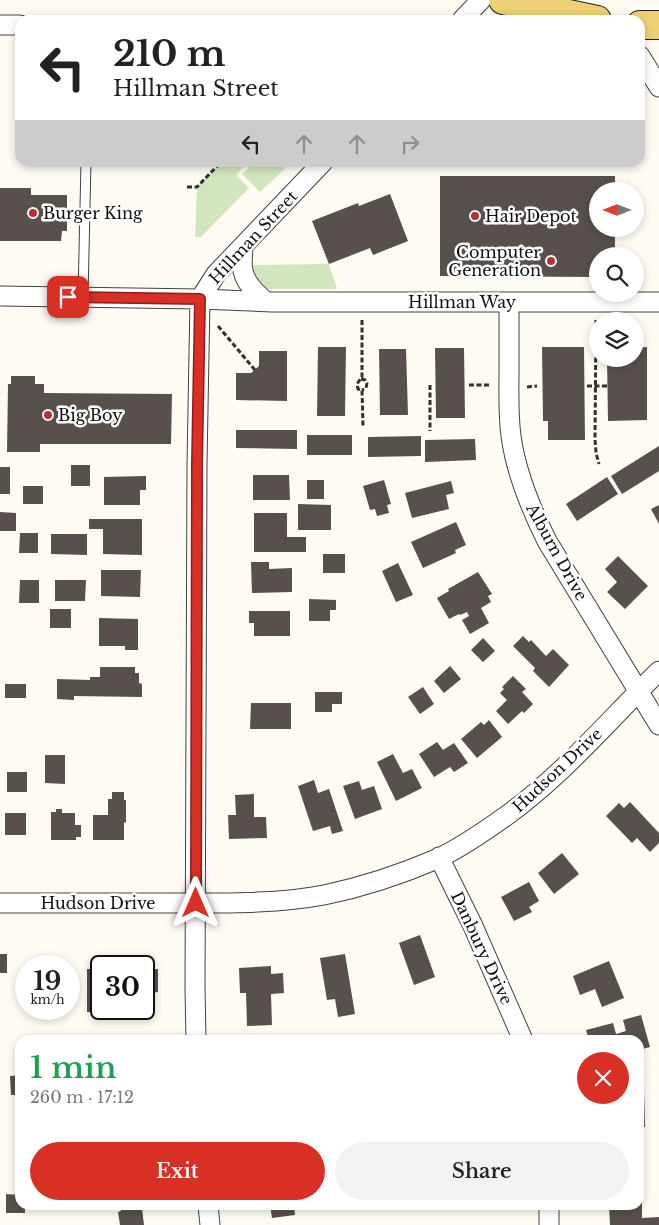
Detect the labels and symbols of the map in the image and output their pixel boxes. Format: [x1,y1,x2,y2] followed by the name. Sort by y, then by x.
[589,182,644,238] north arrow
[205,186,301,288] street label: Hillman Street
[43,203,143,223] place label: Burger King
[485,206,577,226] place label: Hair Depot
[27,207,39,219] marker: Burger King
[469,210,481,222] marker: Hair Depot
[448,242,541,280] place label: Computer Generation
[545,255,557,267] marker: Computer Generation
[47,276,89,318] pin
[408,292,517,312] street label: Hillman Way
[58,405,123,425] place label: Big Boy
[42,409,54,421] marker: Big Boy
[522,499,592,604] street label: Alburn Drive
[508,723,606,817] street label: Hudson Drive
[169,876,221,928] position arrow
[447,888,517,1008] street label: Danbury Drive
[40,893,156,913] street label: Hudson Drive
[90,955,155,1020] speed limit sign: 30

